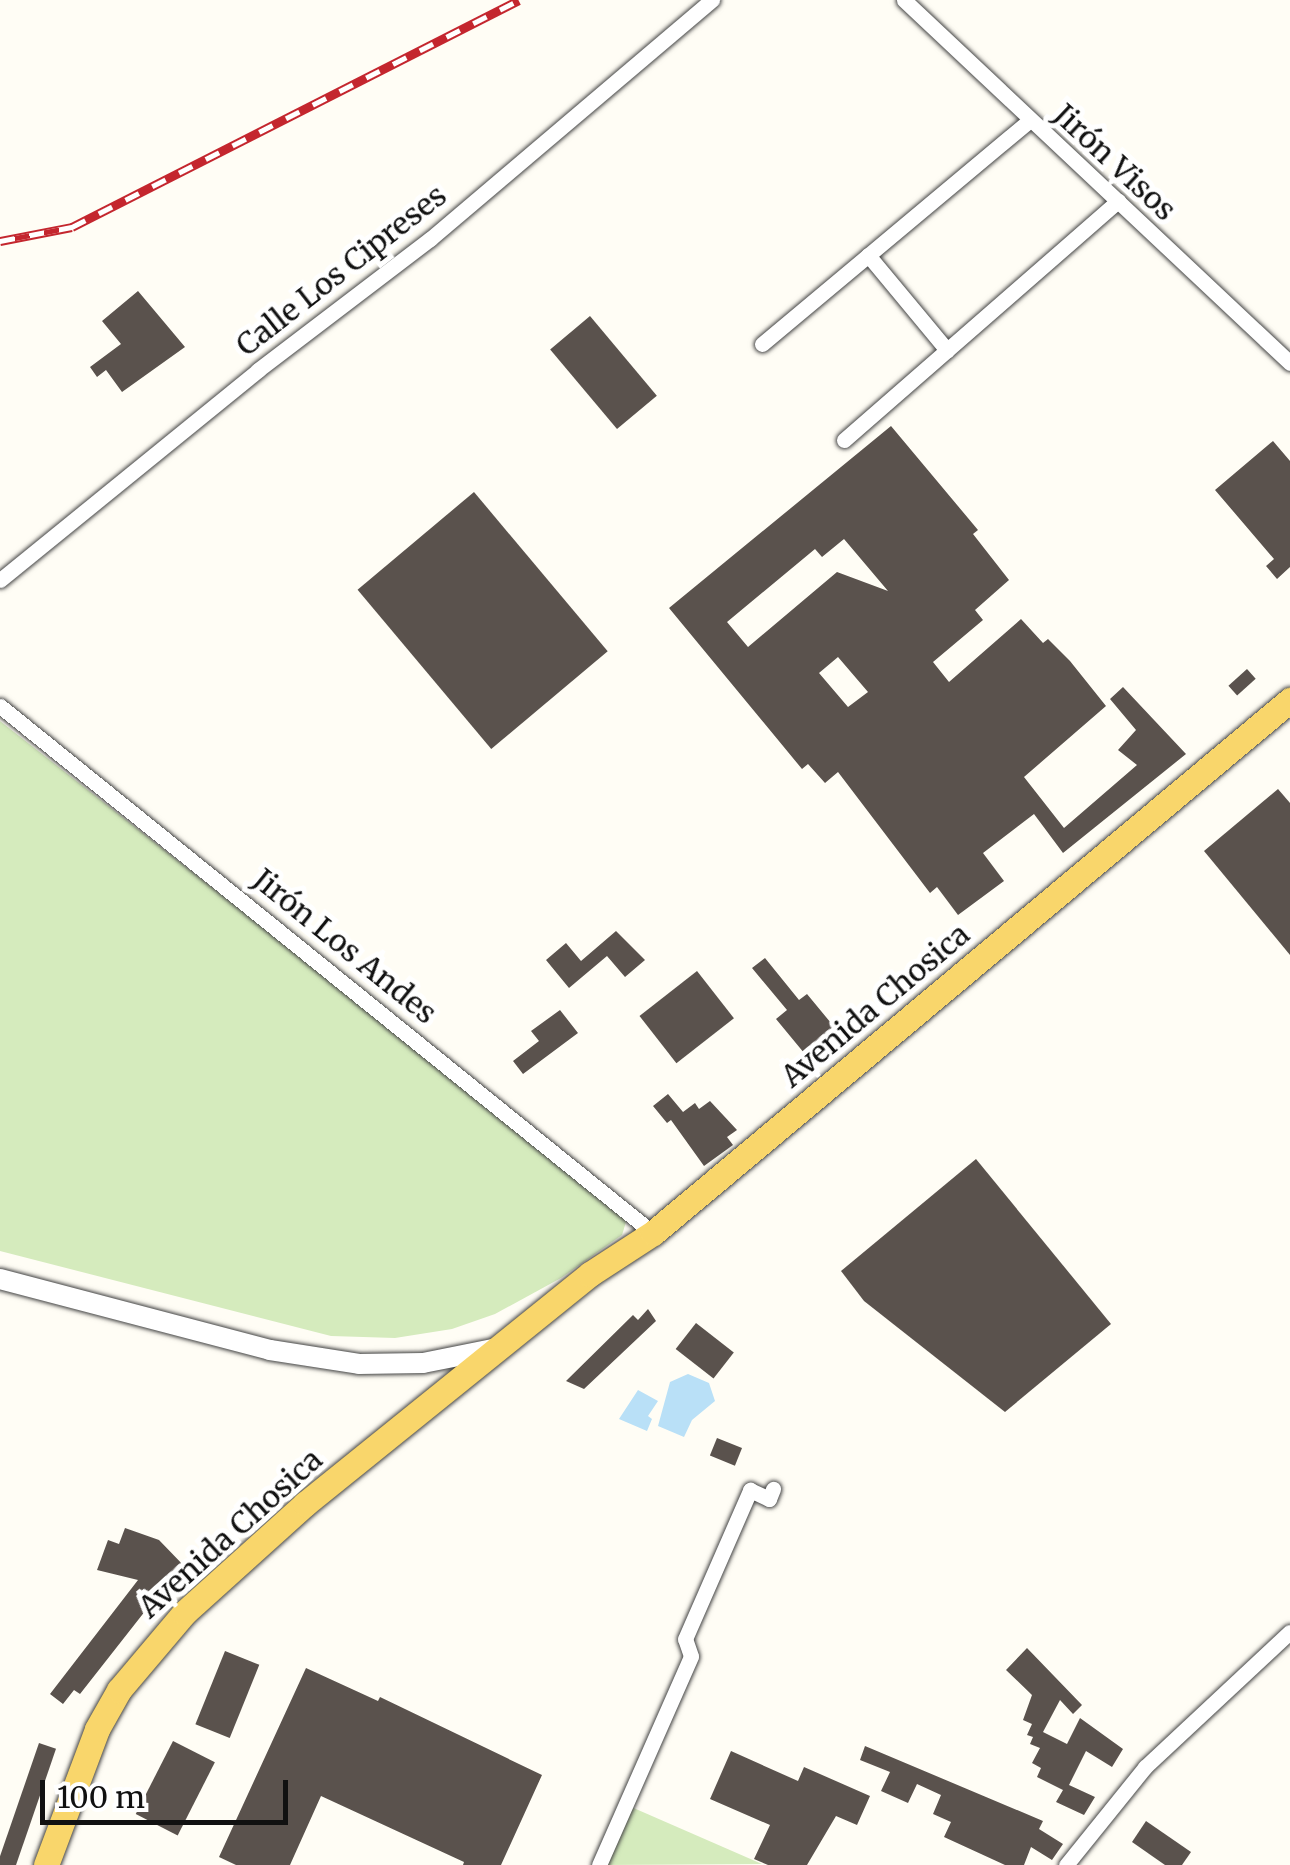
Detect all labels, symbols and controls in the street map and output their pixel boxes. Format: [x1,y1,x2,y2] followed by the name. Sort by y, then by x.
[1047,96,1183,228] street label: Jirón Visos
[229,177,453,363] street label: Calle Los Cipreses
[246,861,444,1031] street label: Jirón Los Andes
[774,916,976,1094] street label: Avenida Chosica
[131,1441,329,1625] street label: Avenida Chosica
[45,1760,292,1822] scale bar
[57,1778,145,1816] text: 100 m

